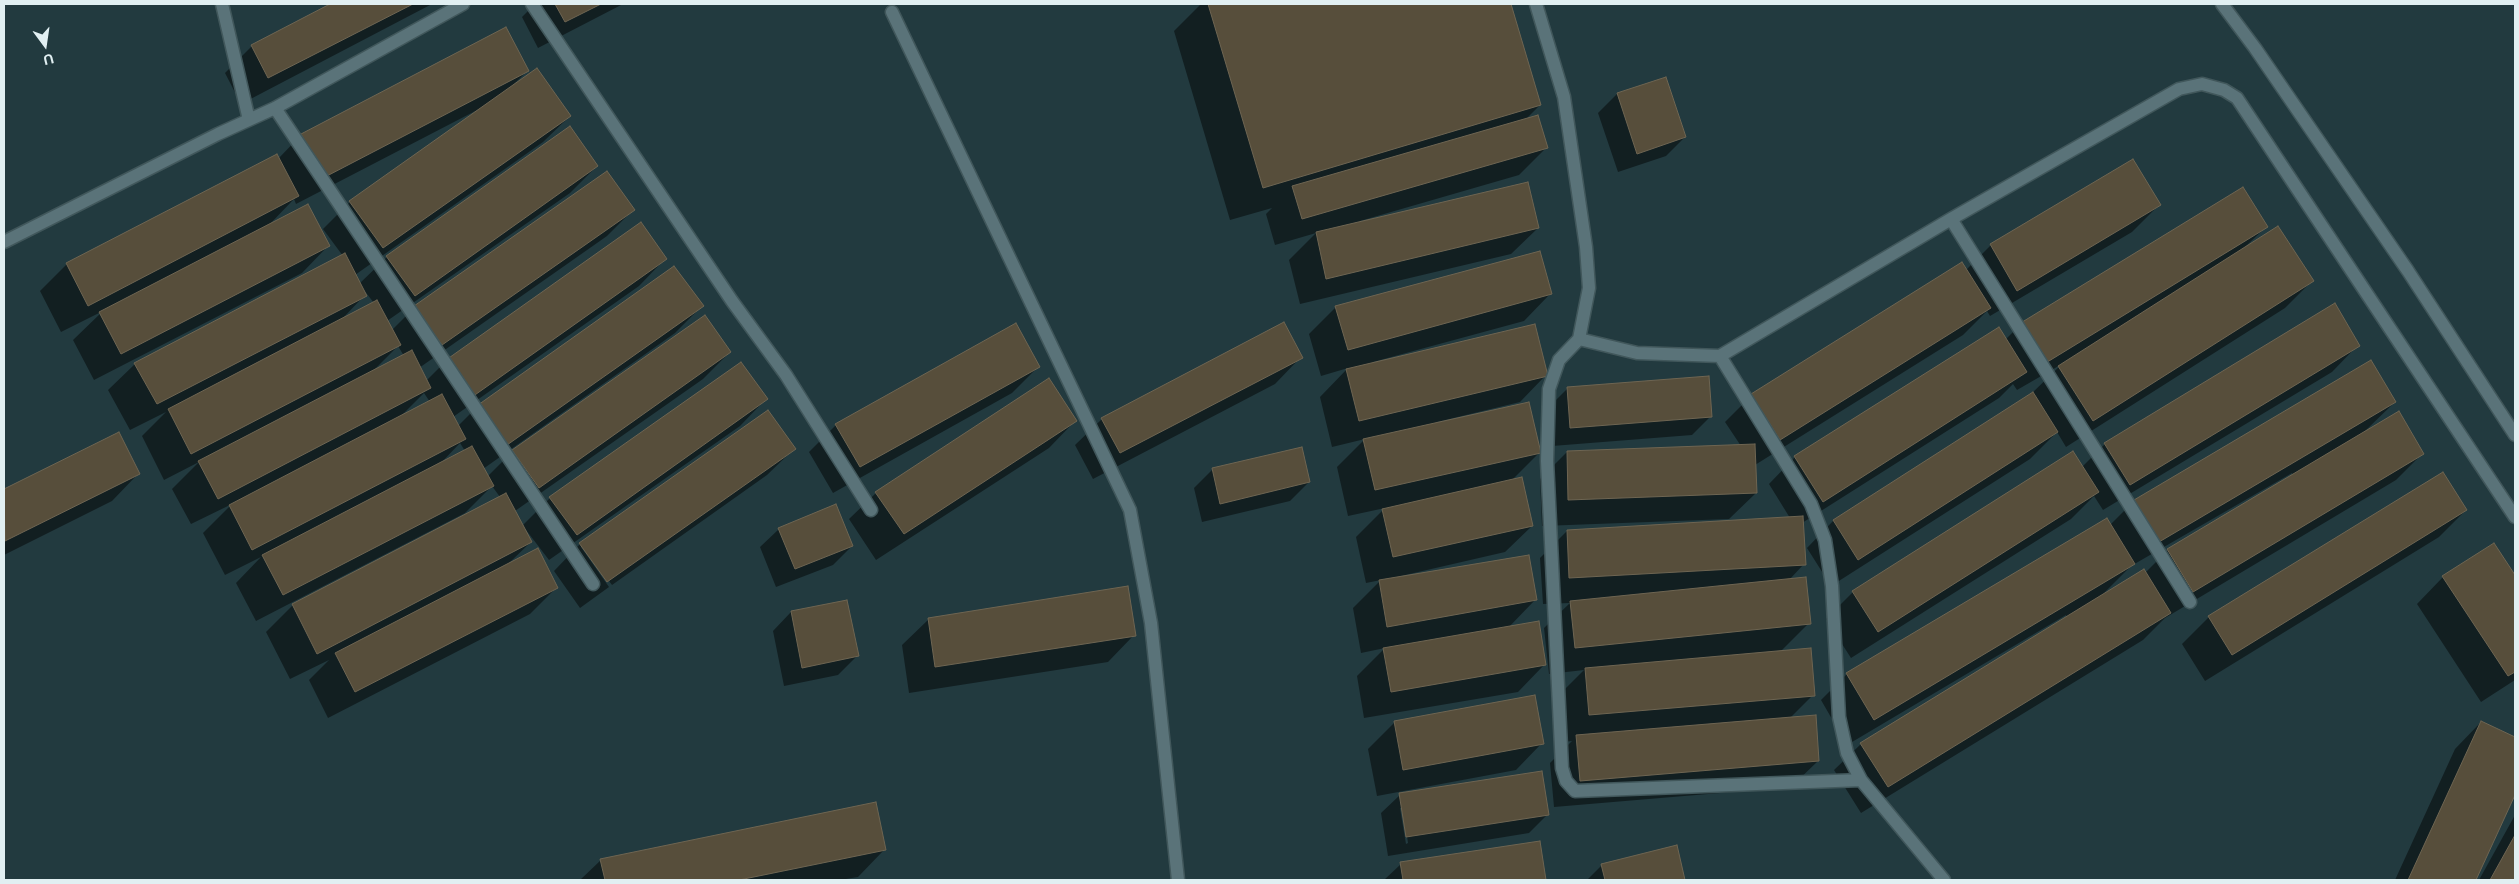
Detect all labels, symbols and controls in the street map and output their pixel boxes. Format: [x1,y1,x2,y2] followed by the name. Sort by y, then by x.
[20,20,70,70] north arrow
[42,51,55,69] text: U

